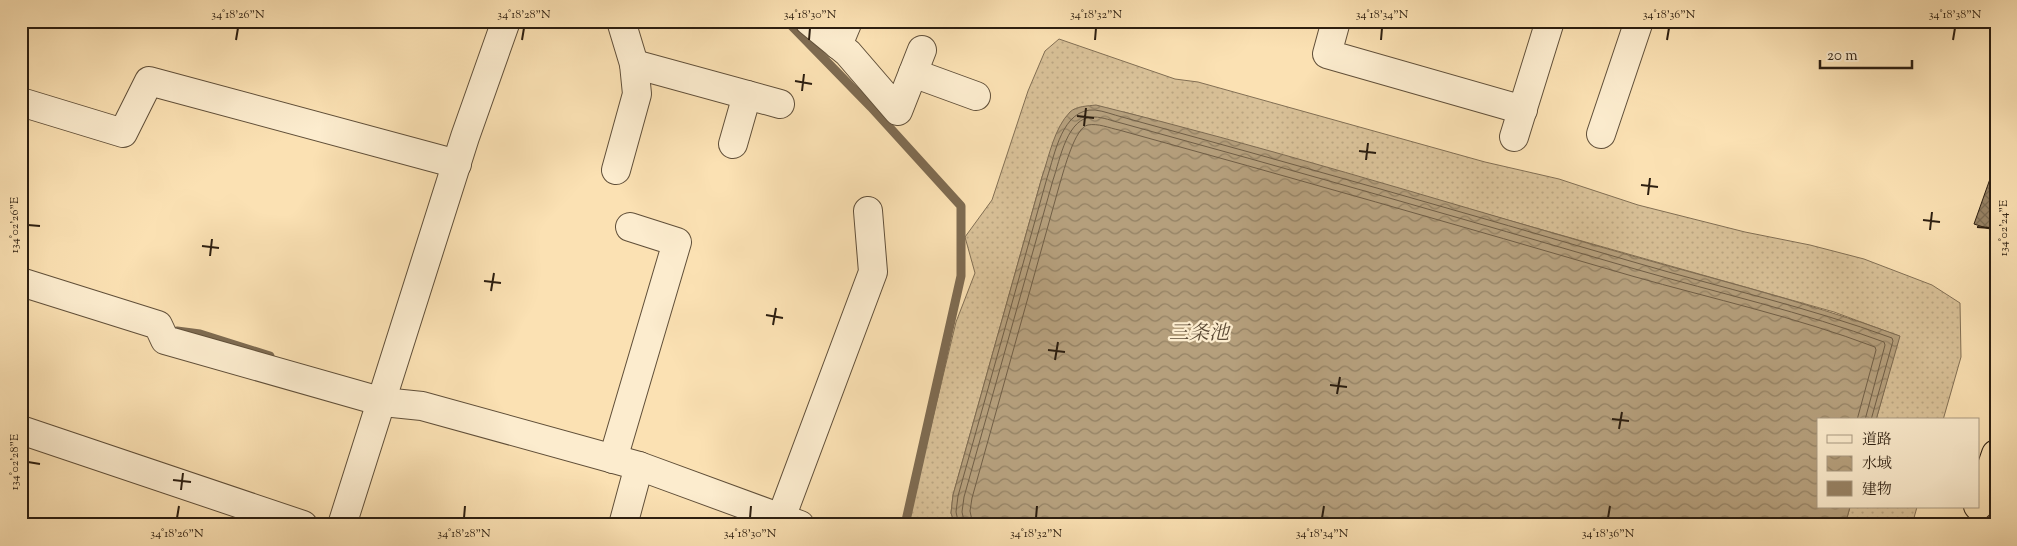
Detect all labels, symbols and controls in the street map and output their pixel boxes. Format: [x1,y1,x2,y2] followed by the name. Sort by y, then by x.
[211,6,265,24] text: 34°18'26"N
[497,6,551,24] text: 34°18'28"N
[784,6,837,24] text: 34°18'30"N
[1070,6,1122,24] text: 34°18'32"N
[1356,6,1409,24] text: 34°18'34"N
[1643,6,1696,24] text: 34°18'36"N
[1929,6,1982,24] text: 34°18'38"N
[1820,38,1912,70] scale bar
[1827,46,1858,67] text: 20 m
[6,196,24,253] text: 134°02'26"E
[1995,199,2013,256] text: 134°02'24"E
[1169,320,1231,349] water label: 三条池
[1817,418,1980,508] legend
[1862,430,1892,451] text: 道路
[6,433,24,490] text: 134°02'28"E
[1862,454,1892,475] text: 水域
[1862,480,1892,501] text: 建物
[150,525,204,543] text: 34°18'26"N
[437,525,491,543] text: 34°18'28"N
[724,525,777,543] text: 34°18'30"N
[1010,525,1062,543] text: 34°18'32"N
[1296,525,1349,543] text: 34°18'34"N
[1582,525,1635,543] text: 34°18'36"N

